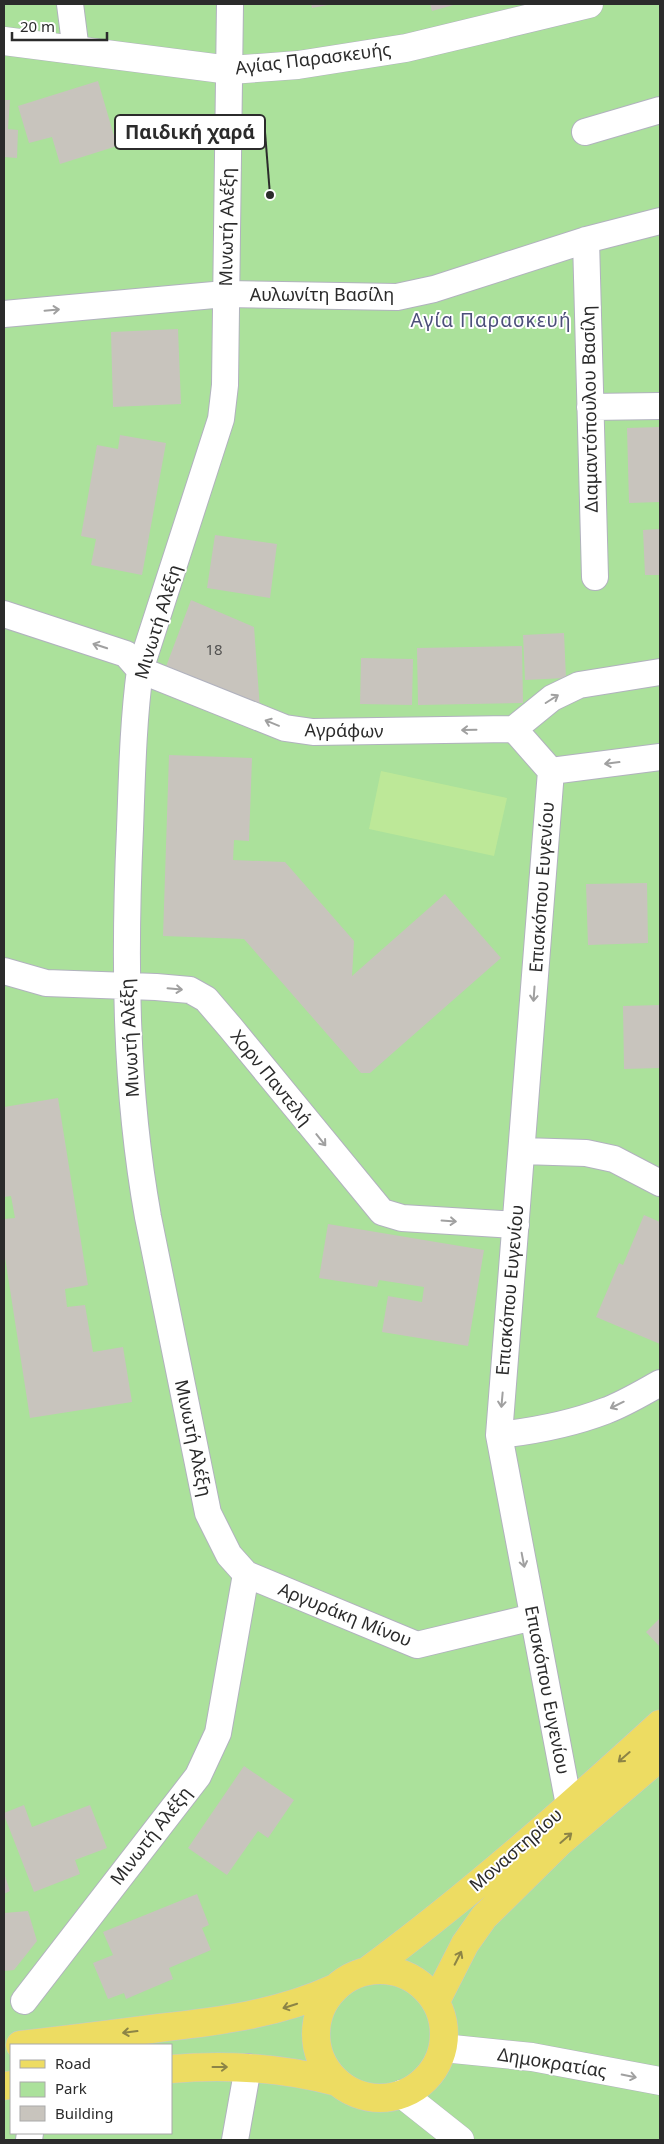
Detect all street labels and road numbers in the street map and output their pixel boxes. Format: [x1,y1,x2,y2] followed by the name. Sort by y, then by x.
[234,37,392,79] street label: Αγίας Παρασκευής
[213,167,239,287] street label: Μινωτή Αλέξη
[250,282,394,306] street label: Αυλωνίτη Βασίλη
[575,305,603,513] street label: Διαμαντόπουλου Βασίλη
[128,561,186,682] street label: Μινωτή Αλέξη
[304,717,384,743] street label: Αγράφων
[523,801,559,973] street label: Επισκόπου Ευγενίου
[114,978,144,1098] street label: Μινωτή Αλέξη
[226,1025,318,1130] street label: Χορν Παντελή
[490,1203,528,1376] street label: Επισκόπου Ευγενίου
[170,1377,218,1498] street label: Μινωτή Αλέξη
[275,1576,416,1652] street label: Αργυράκη Μίνου
[520,1603,576,1776] street label: Επισκόπου Ευγενίου
[104,1781,196,1890] street label: Μινωτή Αλέξη
[464,1802,567,1896] street label: Μοναστηρίου
[496,2042,609,2083] street label: Δημοκρατίας

